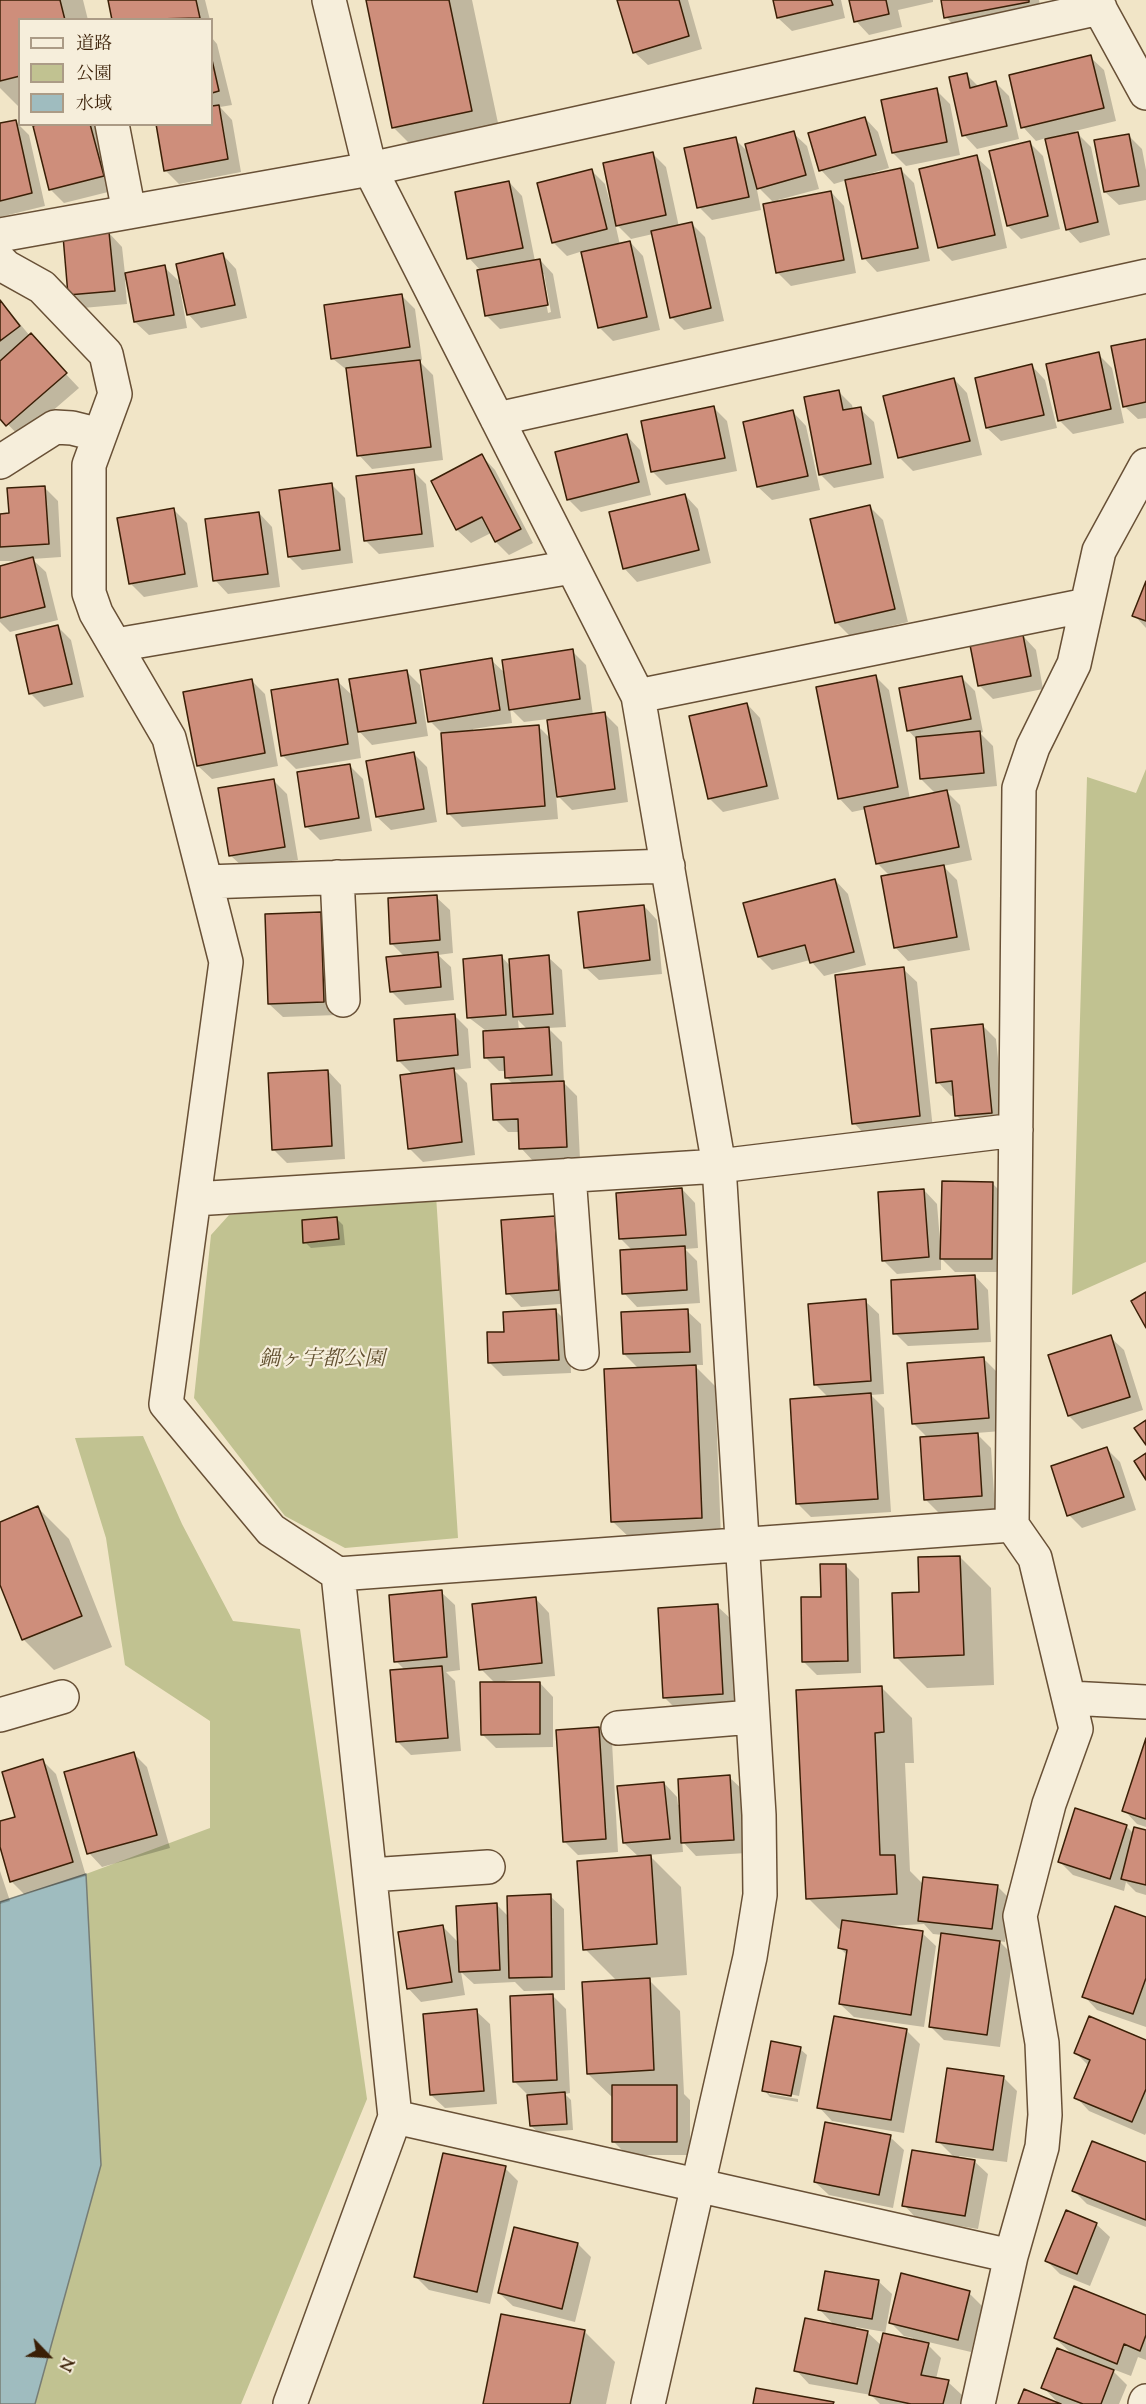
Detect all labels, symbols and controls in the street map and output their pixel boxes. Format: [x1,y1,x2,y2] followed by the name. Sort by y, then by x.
[18,18,213,126] legend
[76,32,112,58] text: 道路
[76,62,112,88] text: 公園
[76,92,112,118] text: 水域
[259,1348,385,1374] park label: 鍋ヶ宇都公園
[18,2326,78,2386] north arrow
[52,2353,78,2374] text: N

